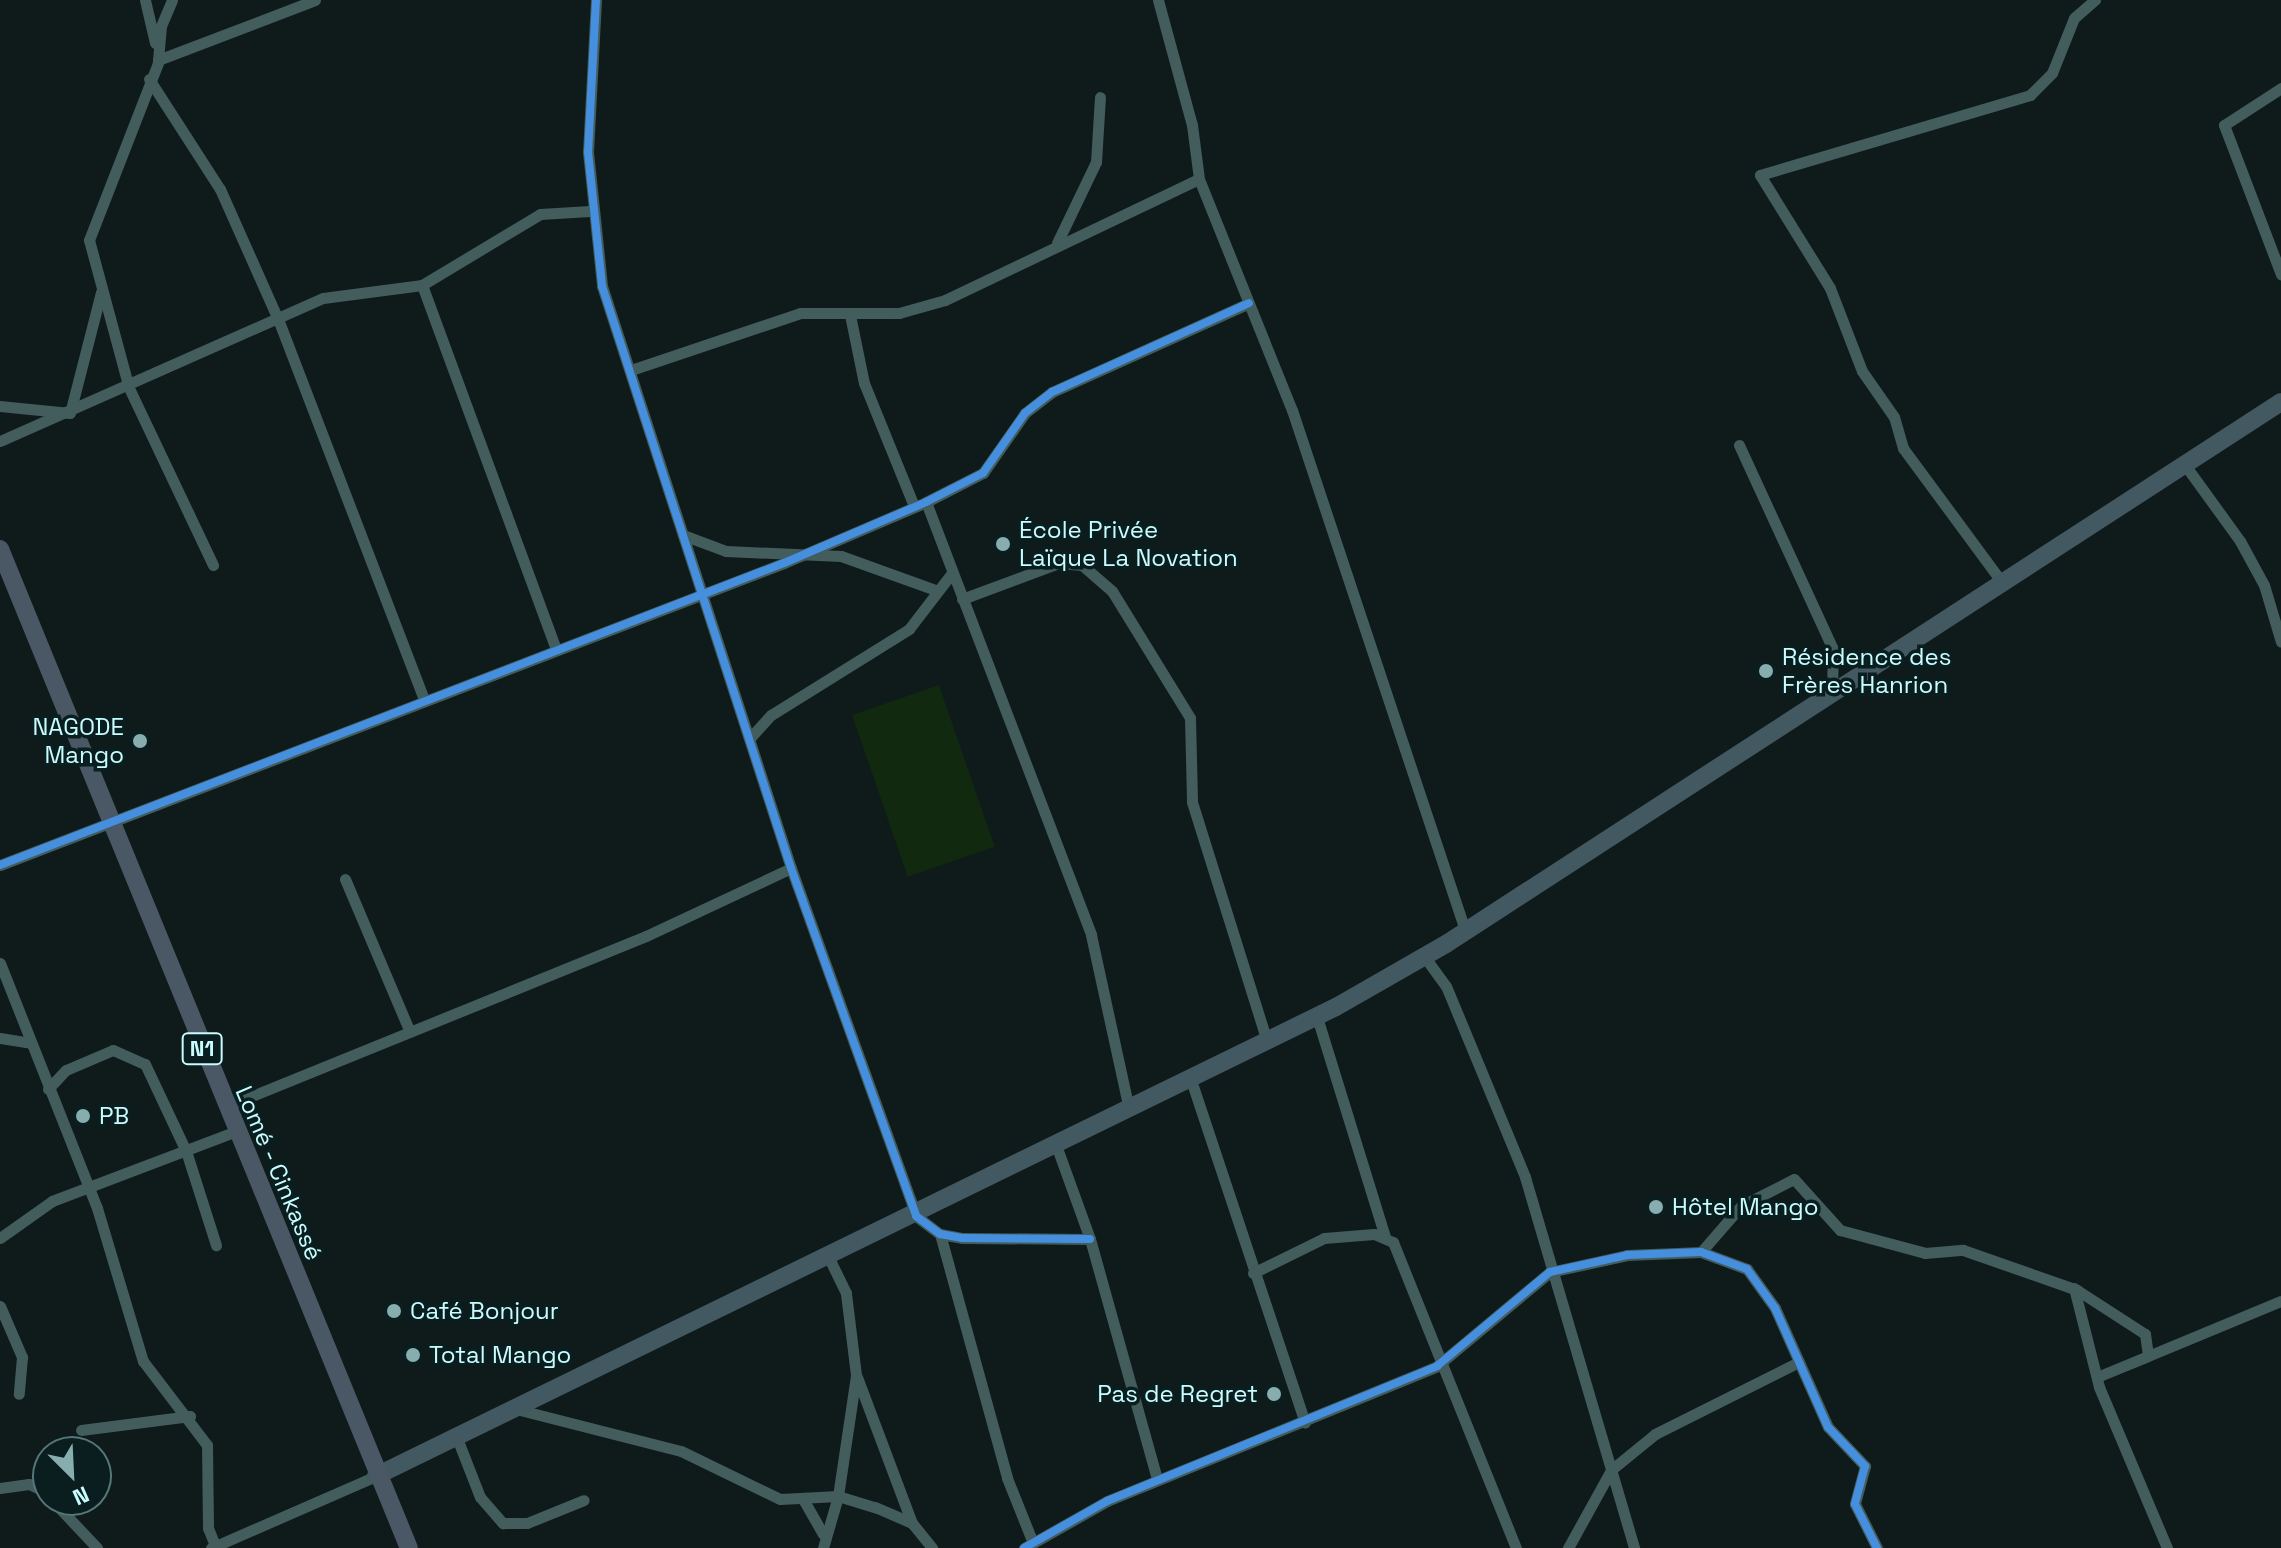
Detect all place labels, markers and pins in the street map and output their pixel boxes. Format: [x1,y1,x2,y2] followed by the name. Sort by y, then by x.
[1019,516,1238,572] place label: École Privée Laïque La Novation
[994,535,1012,553] marker: École Privée Laïque La Novation
[1782,643,1951,699] place label: Résidence des Frères Hanrion
[1757,662,1775,680] marker: Résidence des Frères Hanrion
[32,713,124,769] place label: NAGODE Mango
[131,732,149,750] marker: NAGODE Mango
[99,1102,129,1130] place label: PB
[74,1107,92,1125] marker: PB
[1672,1193,1818,1221] place label: Hôtel Mango
[1647,1198,1665,1216] marker: Hôtel Mango
[410,1297,559,1325] place label: Café Bonjour
[385,1302,403,1320] marker: Café Bonjour
[429,1341,571,1369] place label: Total Mango
[404,1346,422,1364] marker: Total Mango
[1097,1380,1258,1408] place label: Pas de Regret
[1265,1385,1283,1403] marker: Pas de Regret

